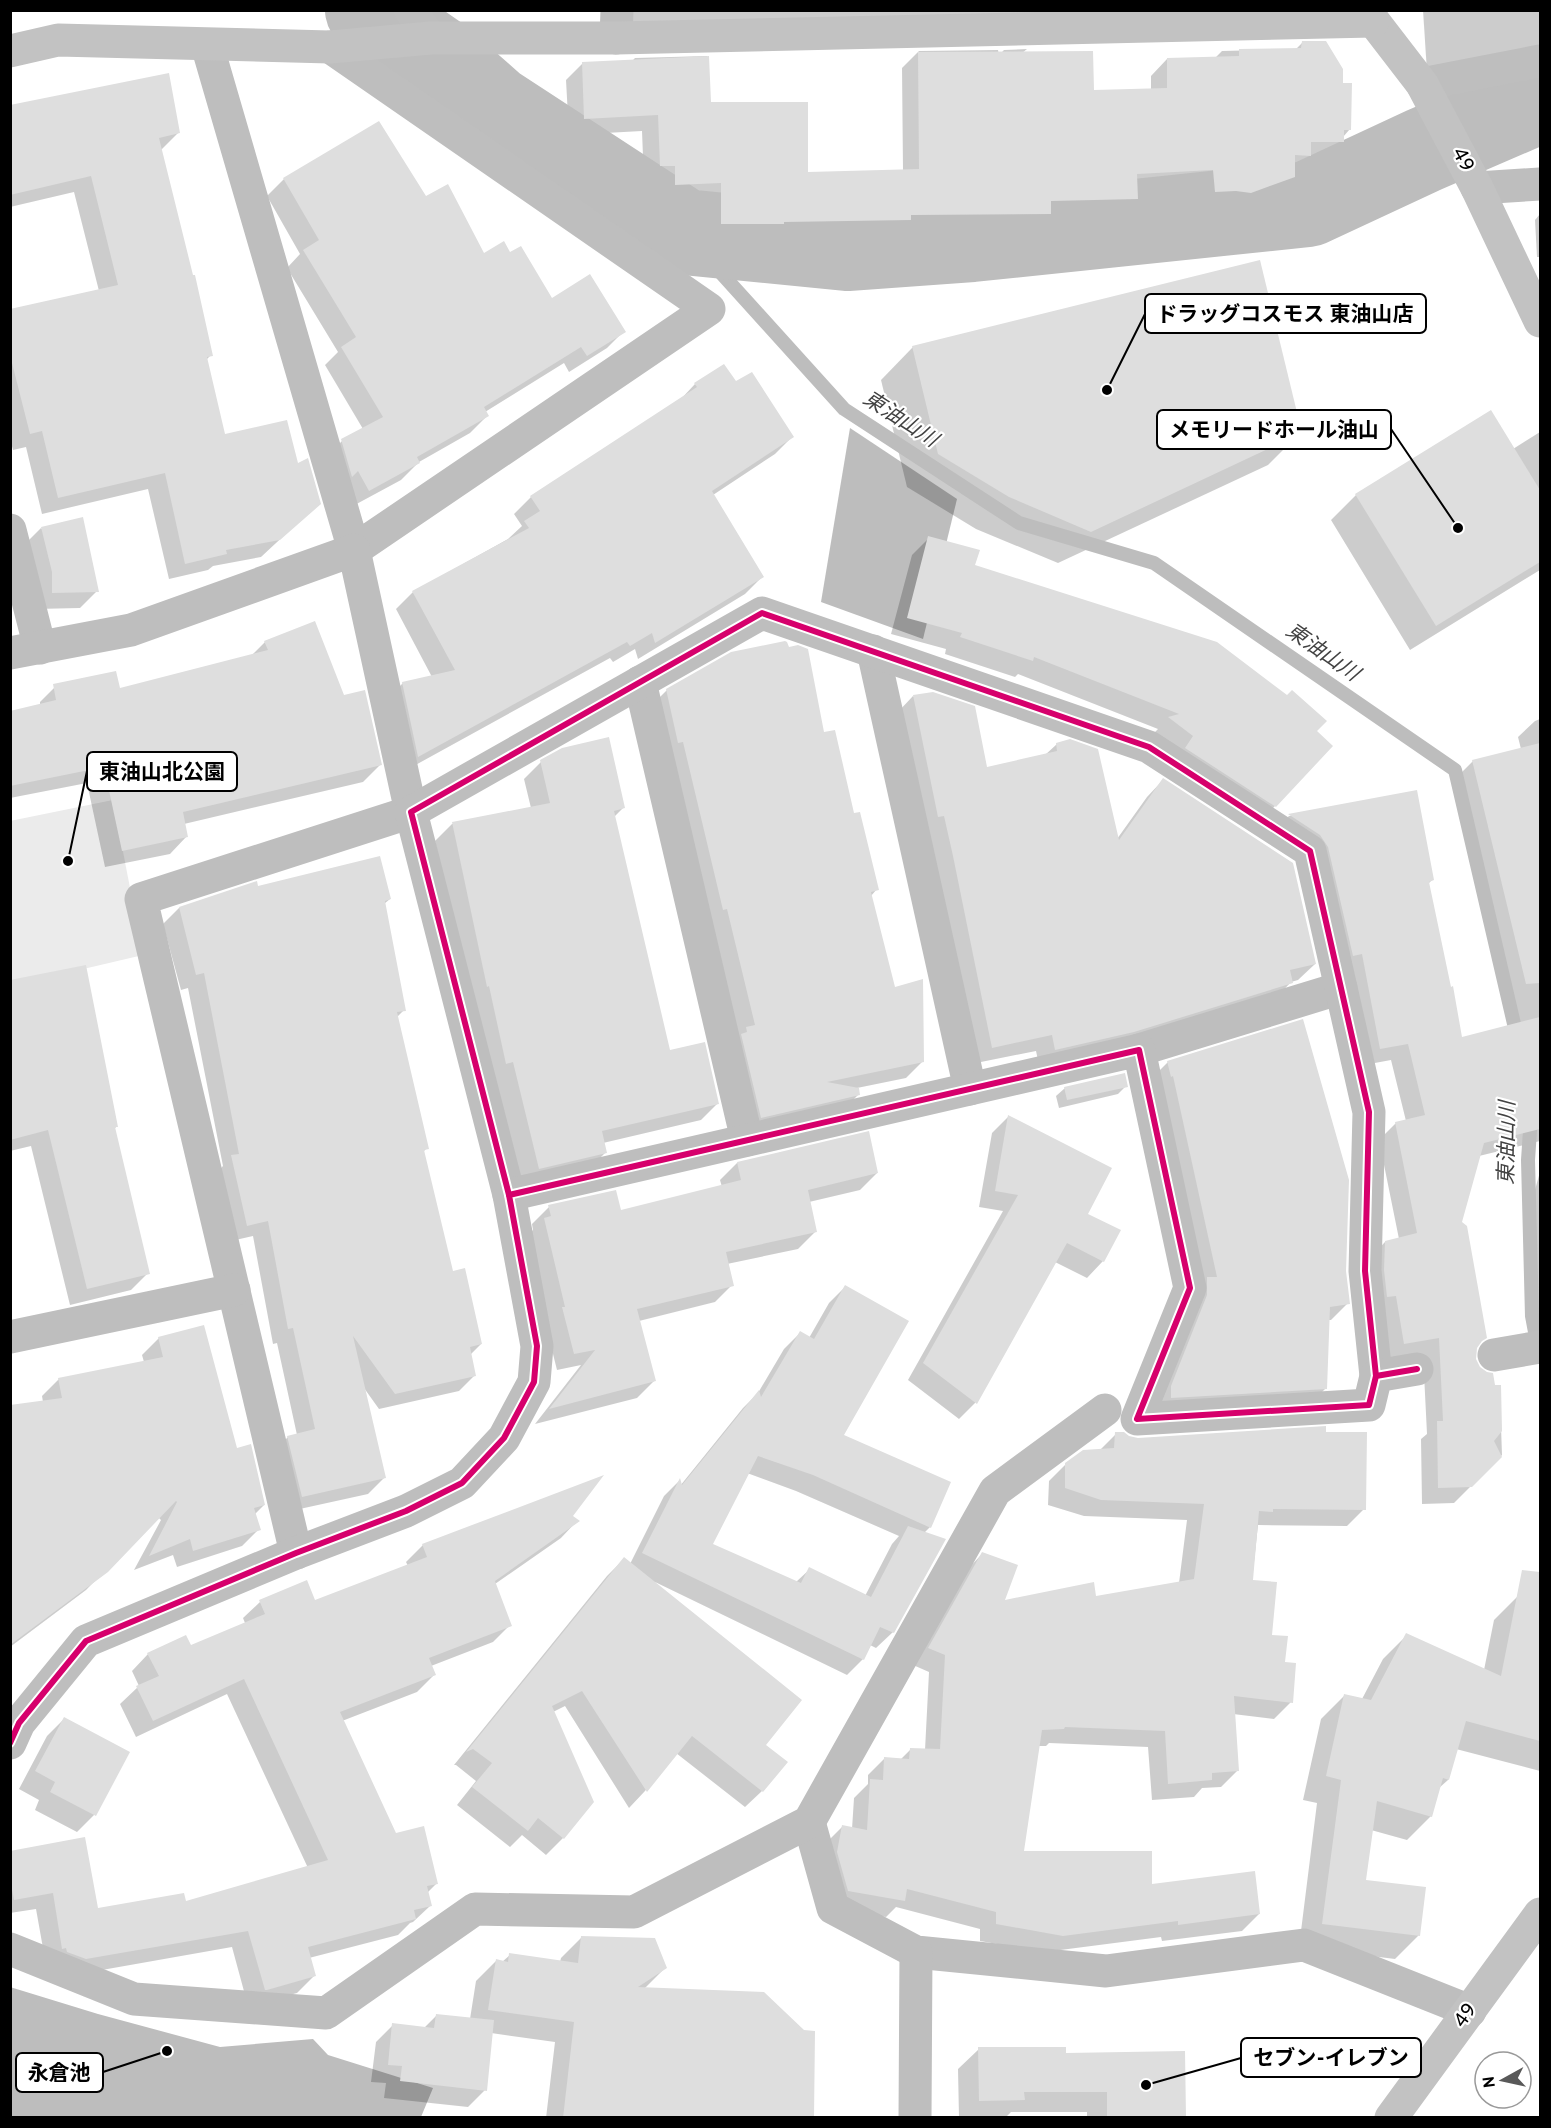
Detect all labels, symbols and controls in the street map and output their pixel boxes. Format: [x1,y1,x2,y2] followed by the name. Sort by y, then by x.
[1445,143,1479,177] street label: 49
[1145,294,1426,333] callout: ドラッグコスモス 東油山店
[1156,302,1414,329] text: ドラッグコスモス 東油山店
[857,386,944,455] water label: 東油山川
[1157,410,1391,449] callout: メモリードホール油山
[1169,418,1379,445] text: メモリードホール油山
[1280,618,1366,689] water label: 東油山川
[87,752,237,791] callout: 東油山北公園
[99,760,225,787] text: 東油山北公園
[1494,1099,1522,1185] water label: 東油山川
[1448,1999,1484,2033] street label: 49
[1241,2038,1421,2077] callout: セブン-イレブン
[1253,2046,1409,2073] text: セブン-イレブン
[1473,2050,1533,2110] north arrow
[16,2053,103,2092] callout: 永倉池
[28,2061,91,2088] text: 永倉池
[1479,2075,1501,2089] text: N

